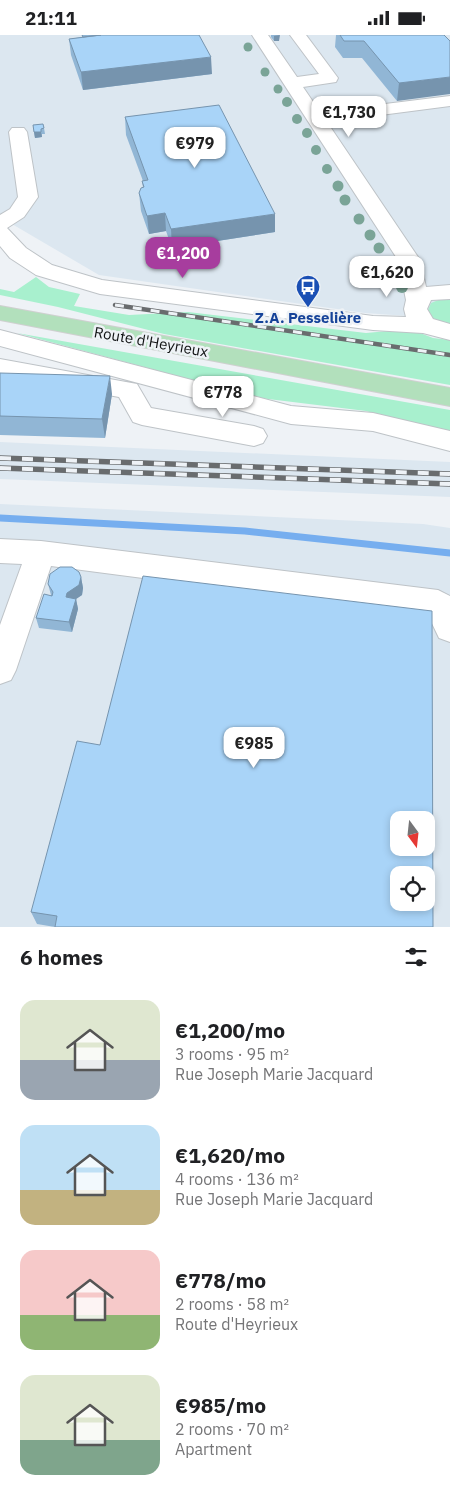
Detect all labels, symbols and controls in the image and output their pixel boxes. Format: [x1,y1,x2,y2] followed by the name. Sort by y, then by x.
[25,6,77,30] text: 21:11
[308,96,390,138] pin: €1,730
[322,102,376,122] text: €1,730
[165,127,225,169] pin: €979
[176,133,214,153] text: €979
[142,237,224,279] pin: €1,200
[156,243,210,263] text: €1,200
[346,255,428,298] pin: €1,620
[360,262,414,282] text: €1,620
[295,274,321,308] bus stop icon: Z.A. Pesselière
[255,308,361,327] place label: Z.A. Pesselière
[93,322,210,361] street label: Route d'Heyrieux
[193,375,253,418] pin: €778
[204,382,242,402] text: €778
[224,727,284,769] pin: €985
[235,733,273,753] text: €985
[390,811,435,856] north arrow
[390,811,435,911] map controls
[390,866,435,911] button: locate
[20,943,103,971] text: 6 homes
[402,943,430,971] icon: filters
[175,1016,285,1044] text: €1,200/mo
[60,1020,120,1080] icon: home
[175,1044,289,1064] text: 3 rooms · 95 m²
[175,1064,373,1084] text: Rue Joseph Marie Jacquard
[175,1141,285,1169] text: €1,620/mo
[60,1145,120,1205] icon: home
[175,1169,299,1189] text: 4 rooms · 136 m²
[175,1189,373,1209] text: Rue Joseph Marie Jacquard
[175,1266,266,1294] text: €778/mo
[60,1270,120,1330] icon: home
[175,1294,289,1314] text: 2 rooms · 58 m²
[175,1314,298,1334] text: Route d'Heyrieux
[175,1391,266,1419] text: €985/mo
[60,1395,120,1455] icon: home
[175,1419,289,1439] text: 2 rooms · 70 m²
[175,1439,252,1459] text: Apartment

